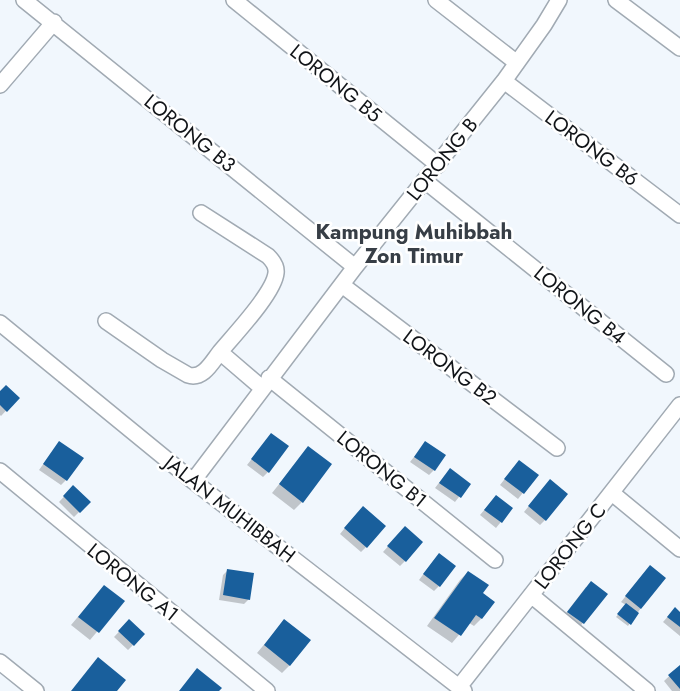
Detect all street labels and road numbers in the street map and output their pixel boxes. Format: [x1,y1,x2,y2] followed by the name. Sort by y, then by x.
[284,37,388,129] street label: LORONG B5
[138,87,242,179] street label: LORONG B3
[539,103,645,193] street label: LORONG B6
[400,112,485,207] street label: LORONG B
[527,259,632,352] street label: LORONG B4
[397,322,503,412] street label: LORONG B2
[330,424,433,515] street label: LORONG B1
[155,447,302,570] street label: JALAN MUHIBBAH
[528,497,613,595] street label: LORONG C
[81,536,185,628] street label: LORONG A1

